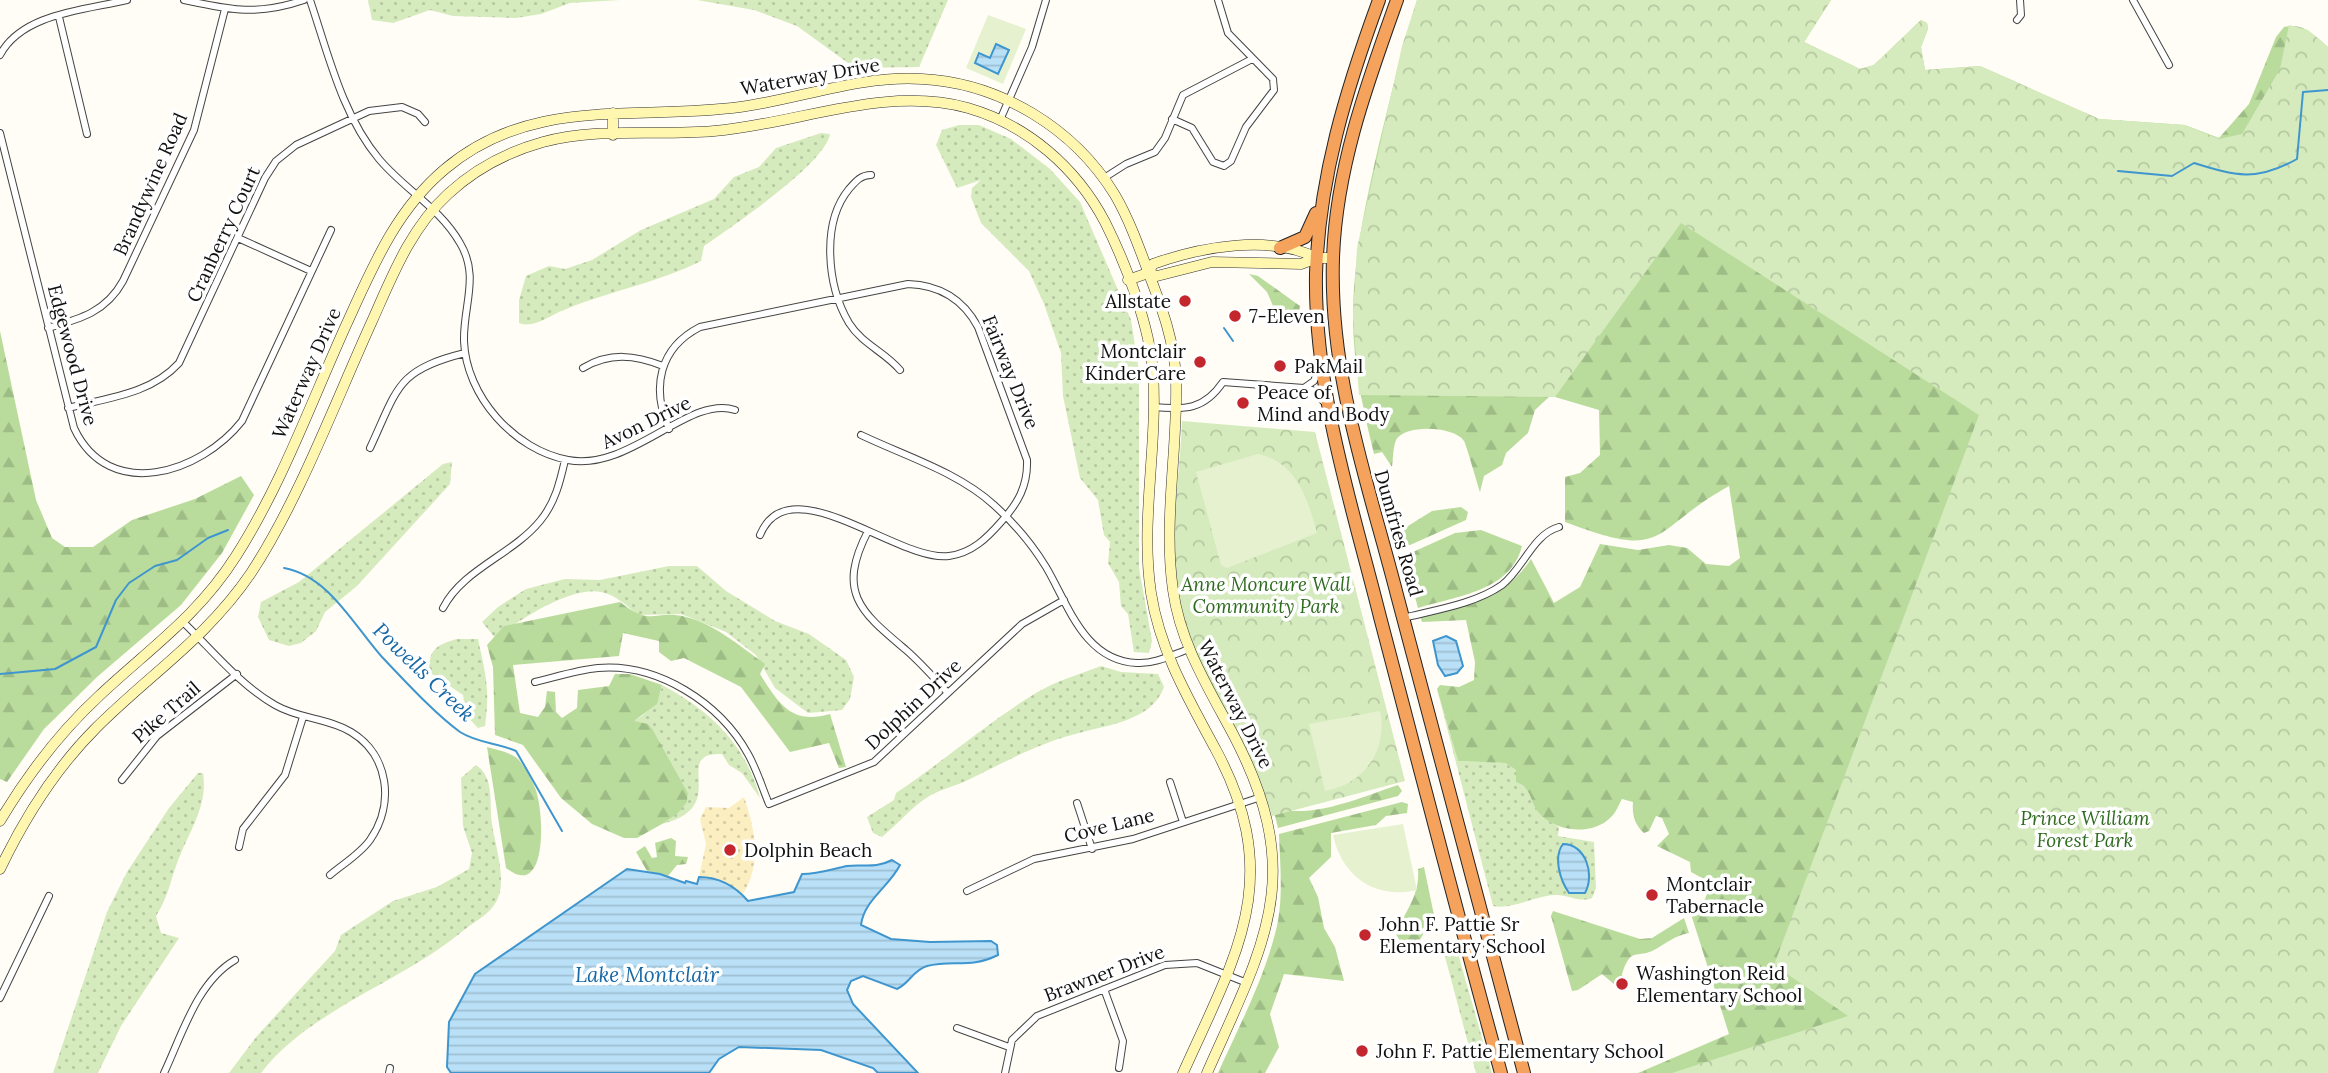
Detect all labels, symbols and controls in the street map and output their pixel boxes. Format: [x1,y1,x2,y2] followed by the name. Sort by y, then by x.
[738,52,882,100] street label: Waterway Drive
[108,109,192,259] street label: Brandywine Road
[181,162,265,306] street label: Cranberry Court
[43,282,103,428] street label: Edgewood Drive
[1104,289,1171,313] place label: Allstate
[1177,293,1193,309] marker: Allstate
[266,304,346,442] street label: Waterway Drive
[1249,304,1325,328] place label: 7-Eleven
[1227,308,1243,324] marker: 7-Eleven
[977,312,1045,432] street label: Fairway Drive
[1085,339,1187,385] place label: Montclair KinderCare
[1192,354,1208,370] marker: Montclair KinderCare
[1294,354,1363,378] place label: PakMail
[1272,358,1288,374] marker: PakMail
[1257,380,1390,426] place label: Peace of Mind and Body
[597,390,694,454] street label: Avon Drive
[1235,395,1251,411] marker: Peace of Mind and Body
[1369,467,1429,599] street label: Dumfries Road
[1180,572,1351,618] park label: Anne Moncure Wall Community Park
[367,617,481,727] water label: Powells Creek
[1193,636,1279,772] street label: Waterway Drive
[860,653,966,755] street label: Dolphin Drive
[127,676,205,748] street label: Pike Trail
[1061,802,1157,848] street label: Cove Lane
[2020,806,2150,852] park label: Prince William Forest Park
[744,838,872,862] place label: Dolphin Beach
[722,842,738,858] marker: Dolphin Beach
[1666,872,1764,918] place label: Montclair Tabernacle
[1644,887,1660,903] marker: Montclair Tabernacle
[1378,912,1545,958] place label: John F. Pattie Sr Elementary School
[1357,927,1373,943] marker: John F. Pattie Sr Elementary School
[1040,939,1168,1007] street label: Brawner Drive
[575,961,720,988] water label: Lake Montclair
[1636,961,1802,1007] place label: Washington Reid Elementary School
[1614,976,1630,992] marker: Washington Reid Elementary School
[1375,1039,1664,1063] place label: John F. Pattie Elementary School
[1354,1043,1370,1059] marker: John F. Pattie Elementary School

